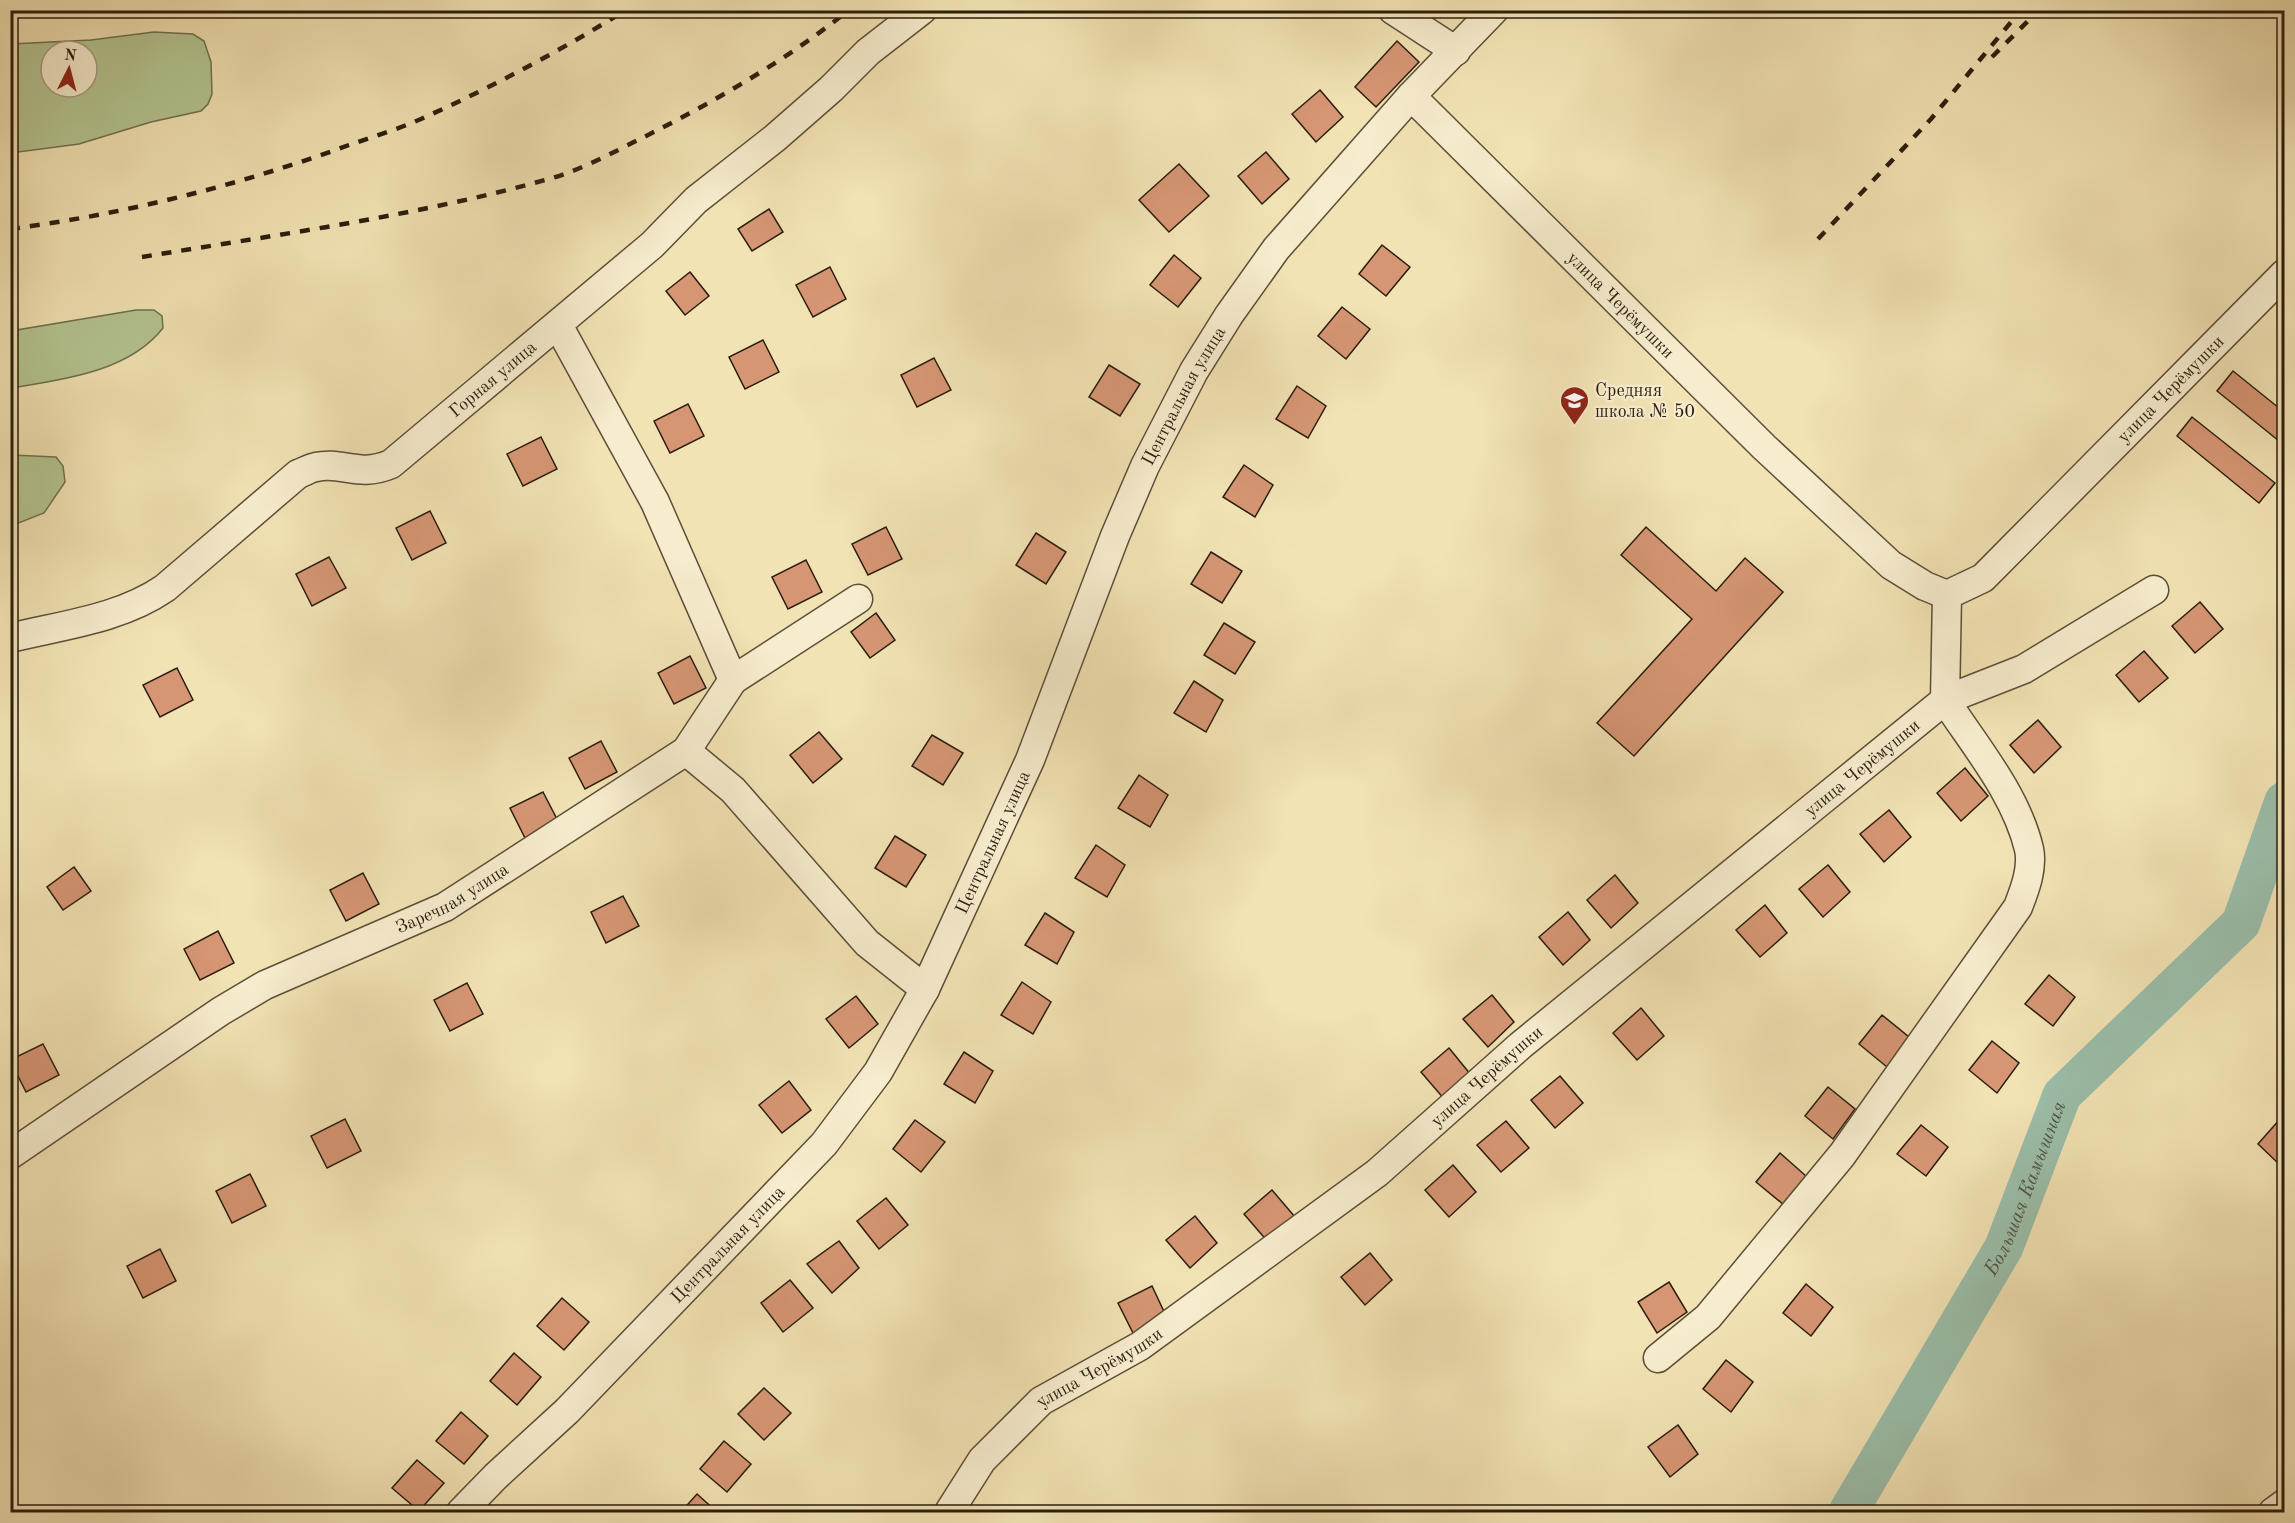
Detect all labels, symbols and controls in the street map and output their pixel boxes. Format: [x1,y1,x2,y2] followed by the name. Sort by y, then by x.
[39,39,99,99] north arrow
[63,47,78,65] text: N
[1563,249,1677,362] street label: улица Черёмушки
[1139,324,1229,469] street label: Центральная улица
[2115,332,2228,446] street label: улица Черёмушки
[446,338,540,421] street label: Горная улица
[1595,382,1695,421] place label: Средняя школа № 50
[1558,384,1590,426] school or university icon: Средняя школа № 50
[1802,716,1924,820] street label: улица Черёмушки
[953,768,1034,917] street label: Центральная улица
[393,860,512,937] street label: Заречная улица
[1428,1023,1547,1131] street label: улица Черёмушки
[1981,1099,2071,1280] water label: Большая Камышная
[668,1183,789,1307] street label: Центральная улица
[1032,1325,1166,1411] street label: улица Черёмушки

